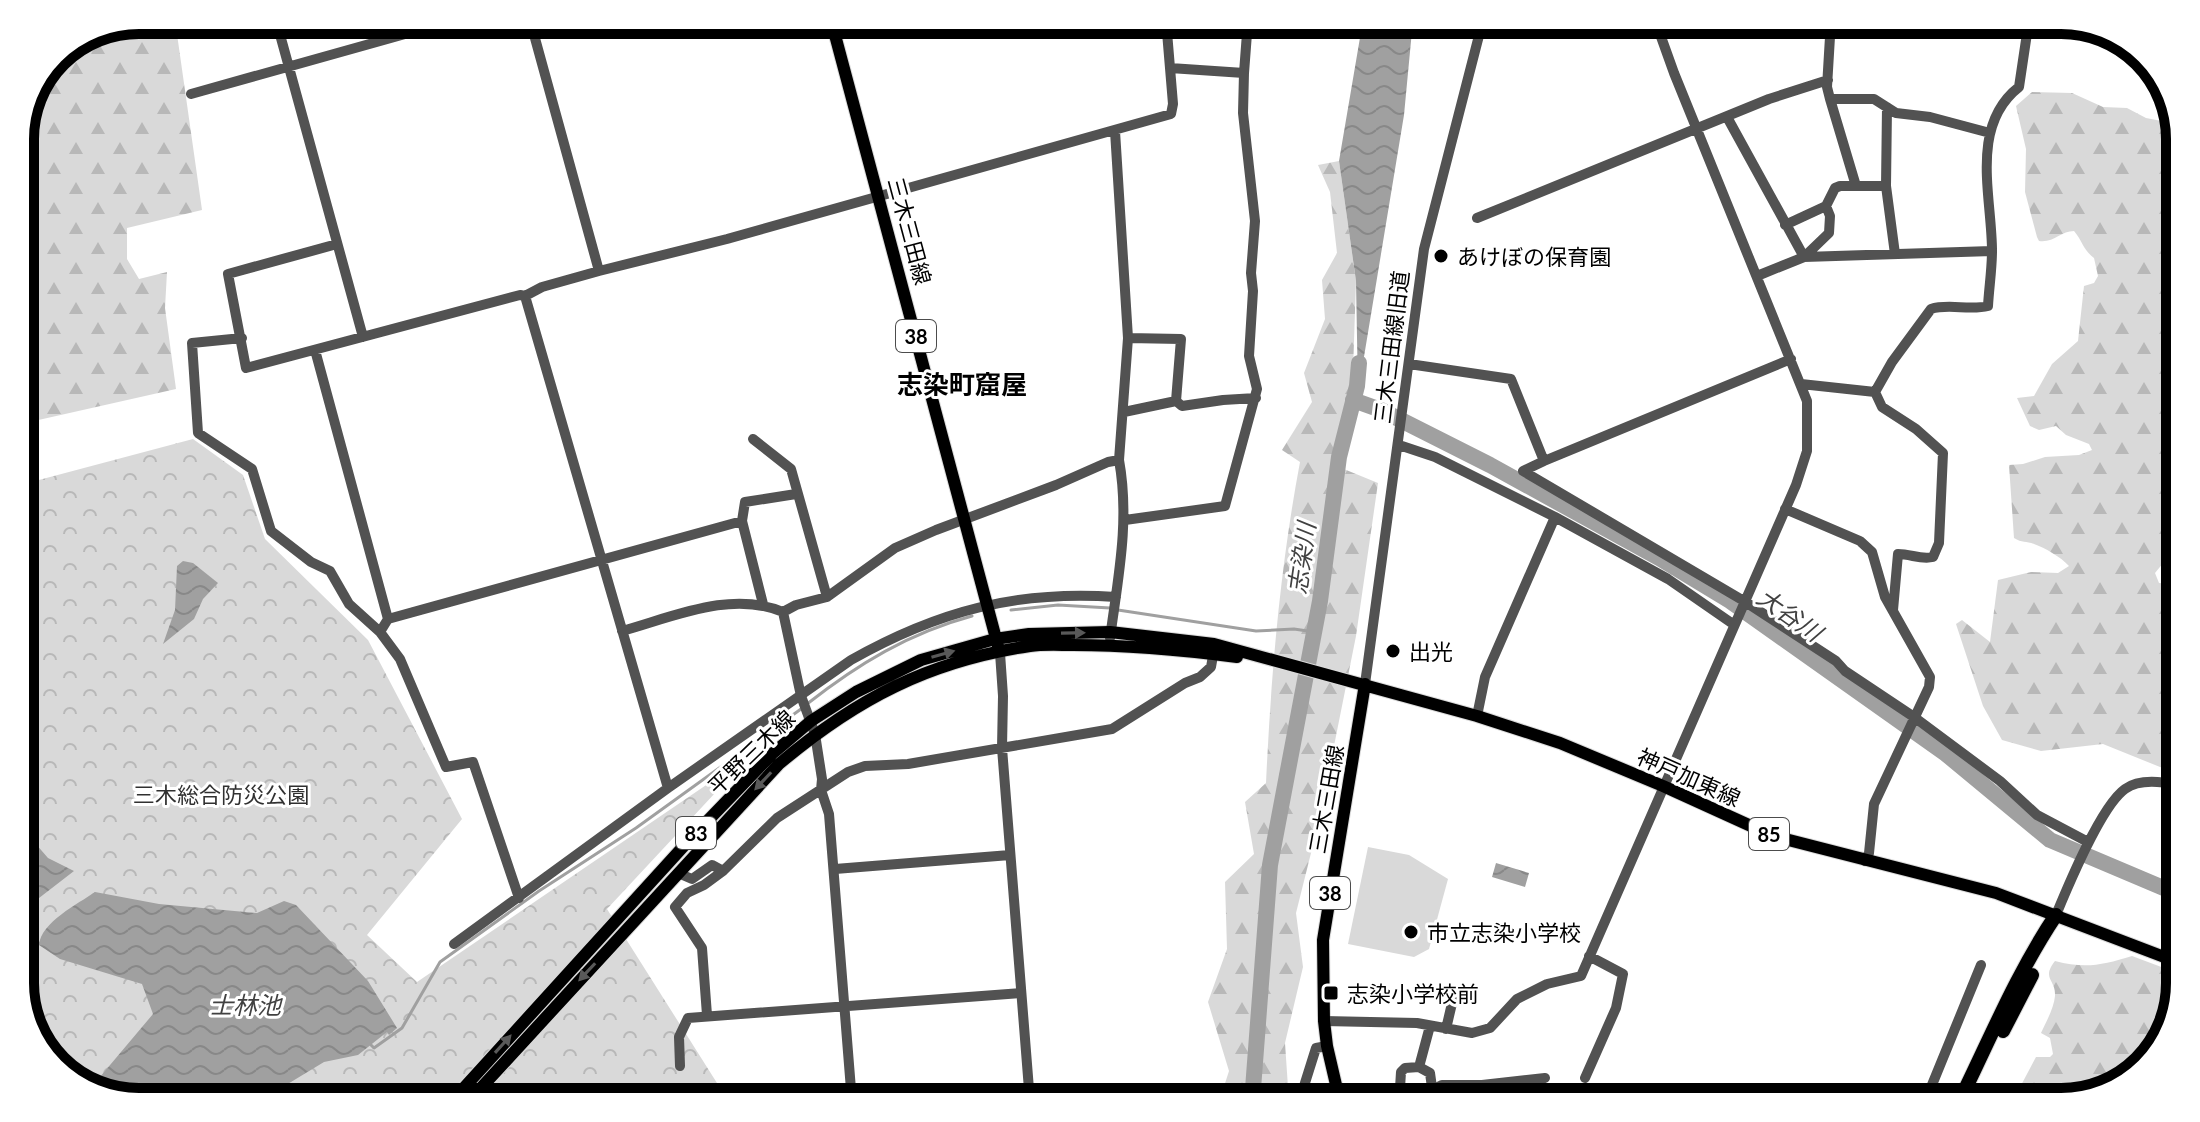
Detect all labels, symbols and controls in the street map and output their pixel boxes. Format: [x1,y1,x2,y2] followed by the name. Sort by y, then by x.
[883,174,937,288] street label: 三木三田線
[1457,243,1611,270] place label: あけぼの保育園
[1432,247,1450,265] marker: あけぼの保育園
[1368,269,1414,425] street label: 三木三田線旧道
[896,320,936,352] road number: 38
[897,368,1027,400] district label: 志染町窟屋
[1282,517,1321,596] water label: 志染川
[1752,581,1830,648] water label: 大谷川
[1061,626,1086,639] one-way arrow
[1409,638,1453,665] place label: 出光
[1384,642,1402,660] marker: 出光
[931,647,956,659] one-way arrow
[702,704,800,800] street label: 平野三木線
[1303,742,1349,856] street label: 三木三田線
[1633,742,1745,812] street label: 神戸加東線
[755,771,773,790] one-way arrow
[133,781,309,808] park label: 三木総合防災公園
[676,817,716,849] road number: 83
[1749,818,1789,850] road number: 85
[1310,877,1350,909] road number: 38
[1427,919,1581,946] place label: 市立志染小学校
[1402,923,1420,941] marker: 市立志染小学校
[579,962,597,981] one-way arrow
[1347,980,1479,1007] place label: 志染小学校前
[1322,984,1340,1002] marker: 志染小学校前
[209,990,283,1019] water label: 士林池
[494,1035,512,1054] one-way arrow

